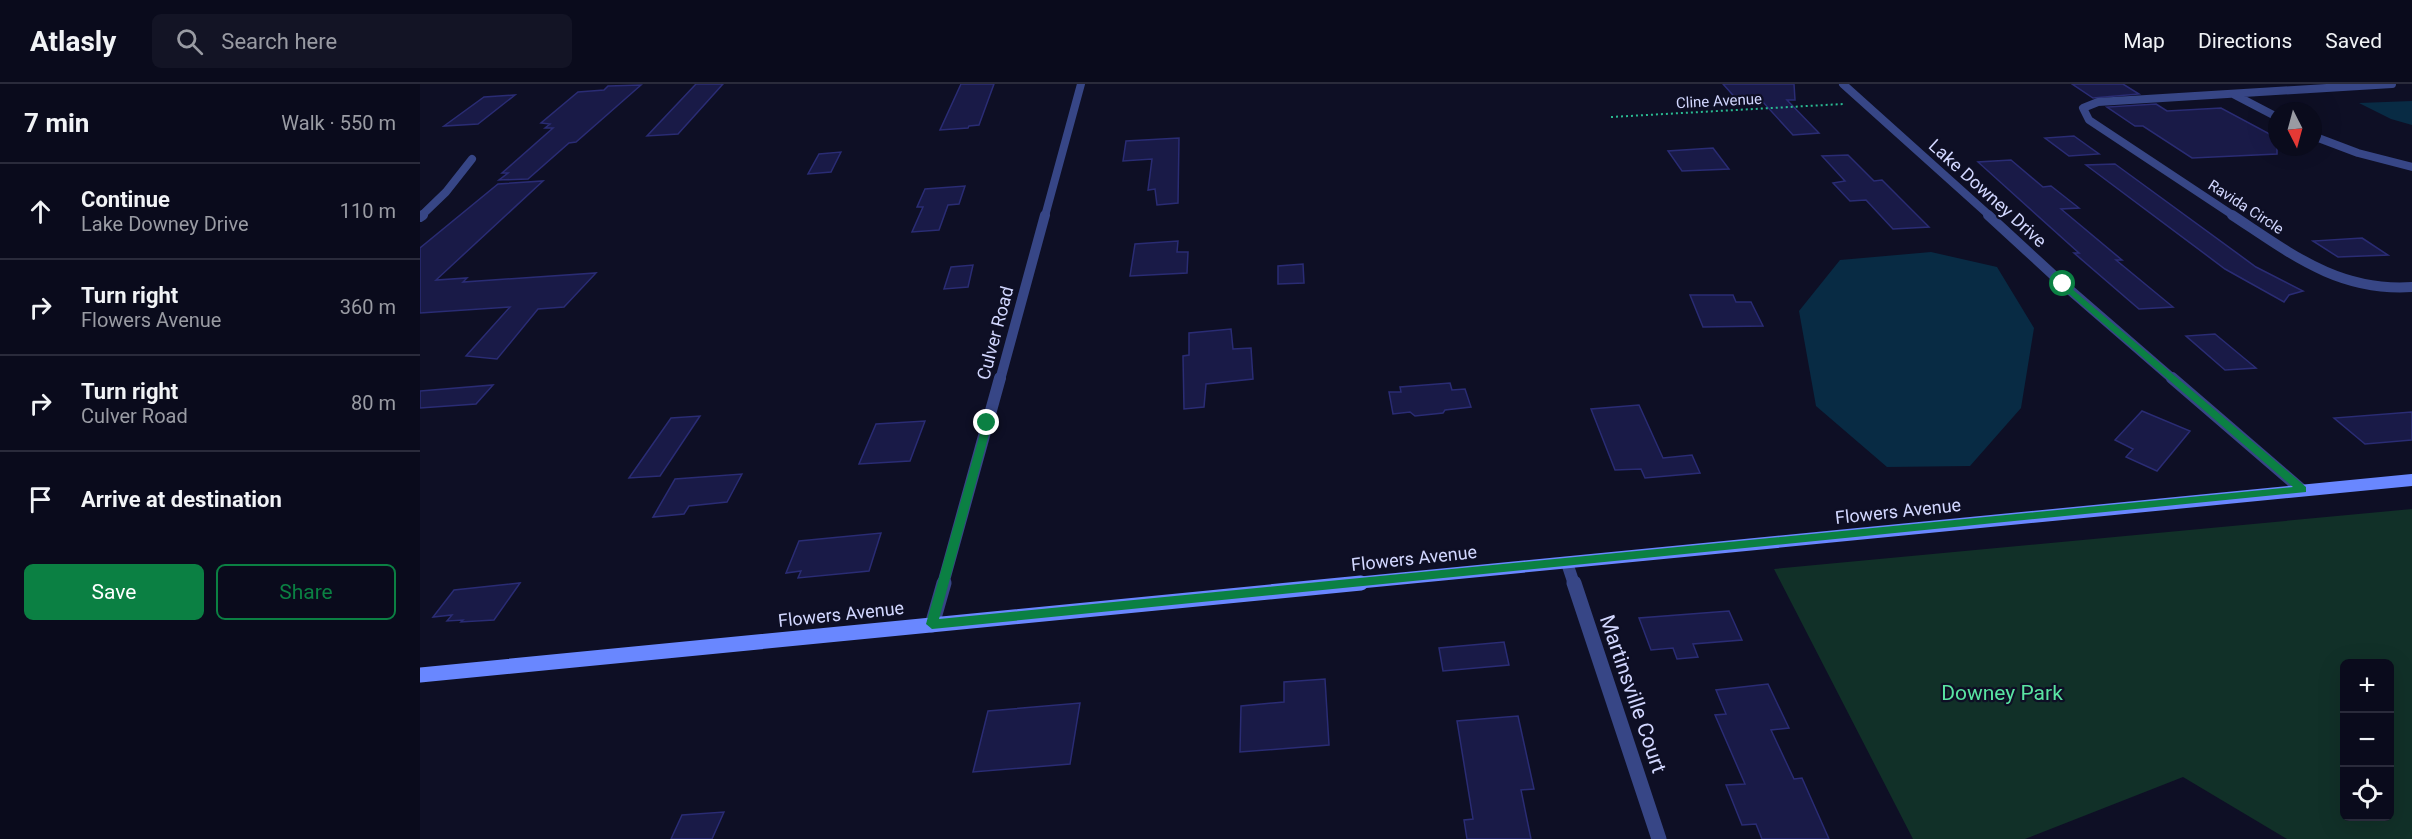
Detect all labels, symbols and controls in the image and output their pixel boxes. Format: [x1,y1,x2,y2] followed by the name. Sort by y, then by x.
[152,14,572,68] search box
[30,25,116,58] text: Atlasly
[173,25,206,58] icon: search
[221,29,337,54] text: Search here
[2123,29,2165,53] text: Map
[2198,29,2292,53] text: Directions
[2325,29,2382,53] text: Saved
[1676,90,1762,112] street label: Cline Avenue
[2268,102,2322,156] north arrow
[24,108,89,138] text: 7 min
[281,111,396,135] text: Walk · 550 m
[1925,135,2051,251] street label: Lake Downey Drive
[2205,176,2287,238] street label: Ravida Circle
[81,187,170,212] text: Continue
[24,195,57,228] icon: ahead
[340,199,396,223] text: 110 m
[81,212,249,236] text: Lake Downey Drive
[2049,270,2075,296] route start
[81,283,178,308] text: Turn right
[972,284,1018,382] street label: Culver Road
[24,291,57,324] icon: right
[340,295,396,319] text: 360 m
[81,308,221,332] text: Flowers Avenue
[81,379,178,404] text: Turn right
[24,387,57,420] icon: right
[351,391,396,415] text: 80 m
[81,404,188,428] text: Culver Road
[973,409,999,435] route end
[24,483,57,516] icon: arrive
[81,487,282,512] text: Arrive at destination
[1834,494,1962,528] street label: Flowers Avenue
[1350,541,1478,575] street label: Flowers Avenue
[24,564,204,620] button: Save
[216,564,396,620] button: Share
[777,597,905,631] street label: Flowers Avenue
[1595,612,1671,776] street label: Martinsville Court
[2340,659,2394,821] map controls
[2340,659,2394,713] button: +
[1941,681,2063,705] park label: Downey Park
[2340,713,2394,767] button: −
[2340,767,2394,821] button: locate

